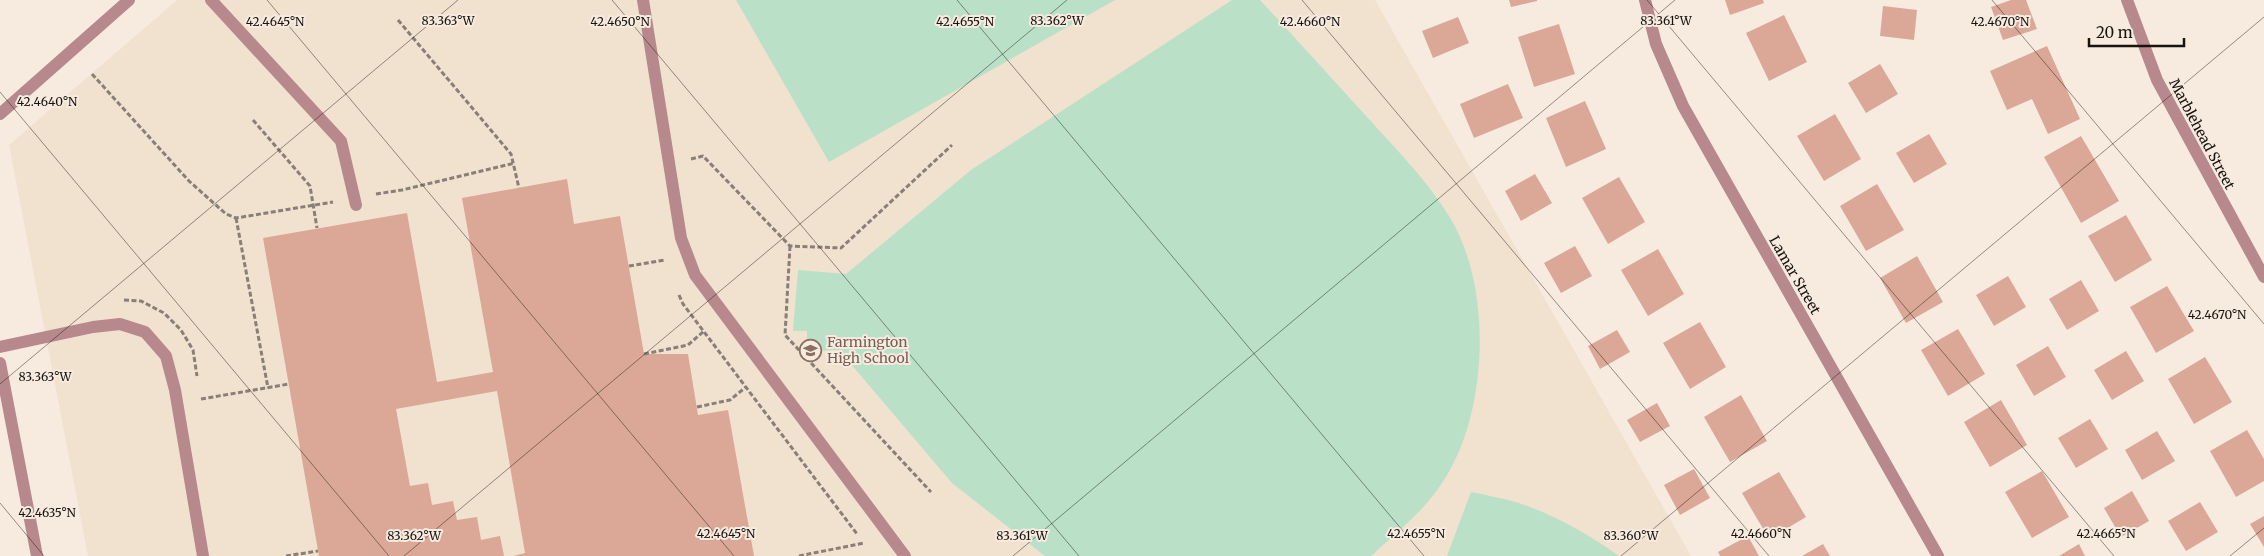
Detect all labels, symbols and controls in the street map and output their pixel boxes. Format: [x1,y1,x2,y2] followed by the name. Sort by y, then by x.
[421,13,476,28] text: 83.363°W
[1030,13,1085,28] text: 83.362°W
[1640,13,1693,28] text: 83.361°W
[246,14,305,29] text: 42.4645°N
[590,14,650,29] text: 42.4650°N
[936,14,995,29] text: 42.4655°N
[1280,14,1341,29] text: 42.4660°N
[1971,14,2030,29] text: 42.4670°N
[2089,15,2184,47] scale bar
[2096,23,2133,42] text: 20 m
[2165,75,2239,193] street label: Marblehead Street
[17,94,78,109] text: 42.4640°N
[1765,233,1825,318] street label: Lamar Street
[2188,307,2247,322] text: 42.4670°N
[827,333,910,367] place label: Farmington High School
[799,338,823,362] school or university icon: Farmington High School
[18,369,73,384] text: 83.363°W
[18,505,77,520] text: 42.4635°N
[697,526,756,541] text: 42.4645°N
[1387,526,1446,541] text: 42.4655°N
[1731,526,1792,541] text: 42.4660°N
[2077,526,2136,541] text: 42.4665°N
[387,528,442,543] text: 83.362°W
[996,528,1049,543] text: 83.361°W
[1604,528,1659,543] text: 83.360°W

